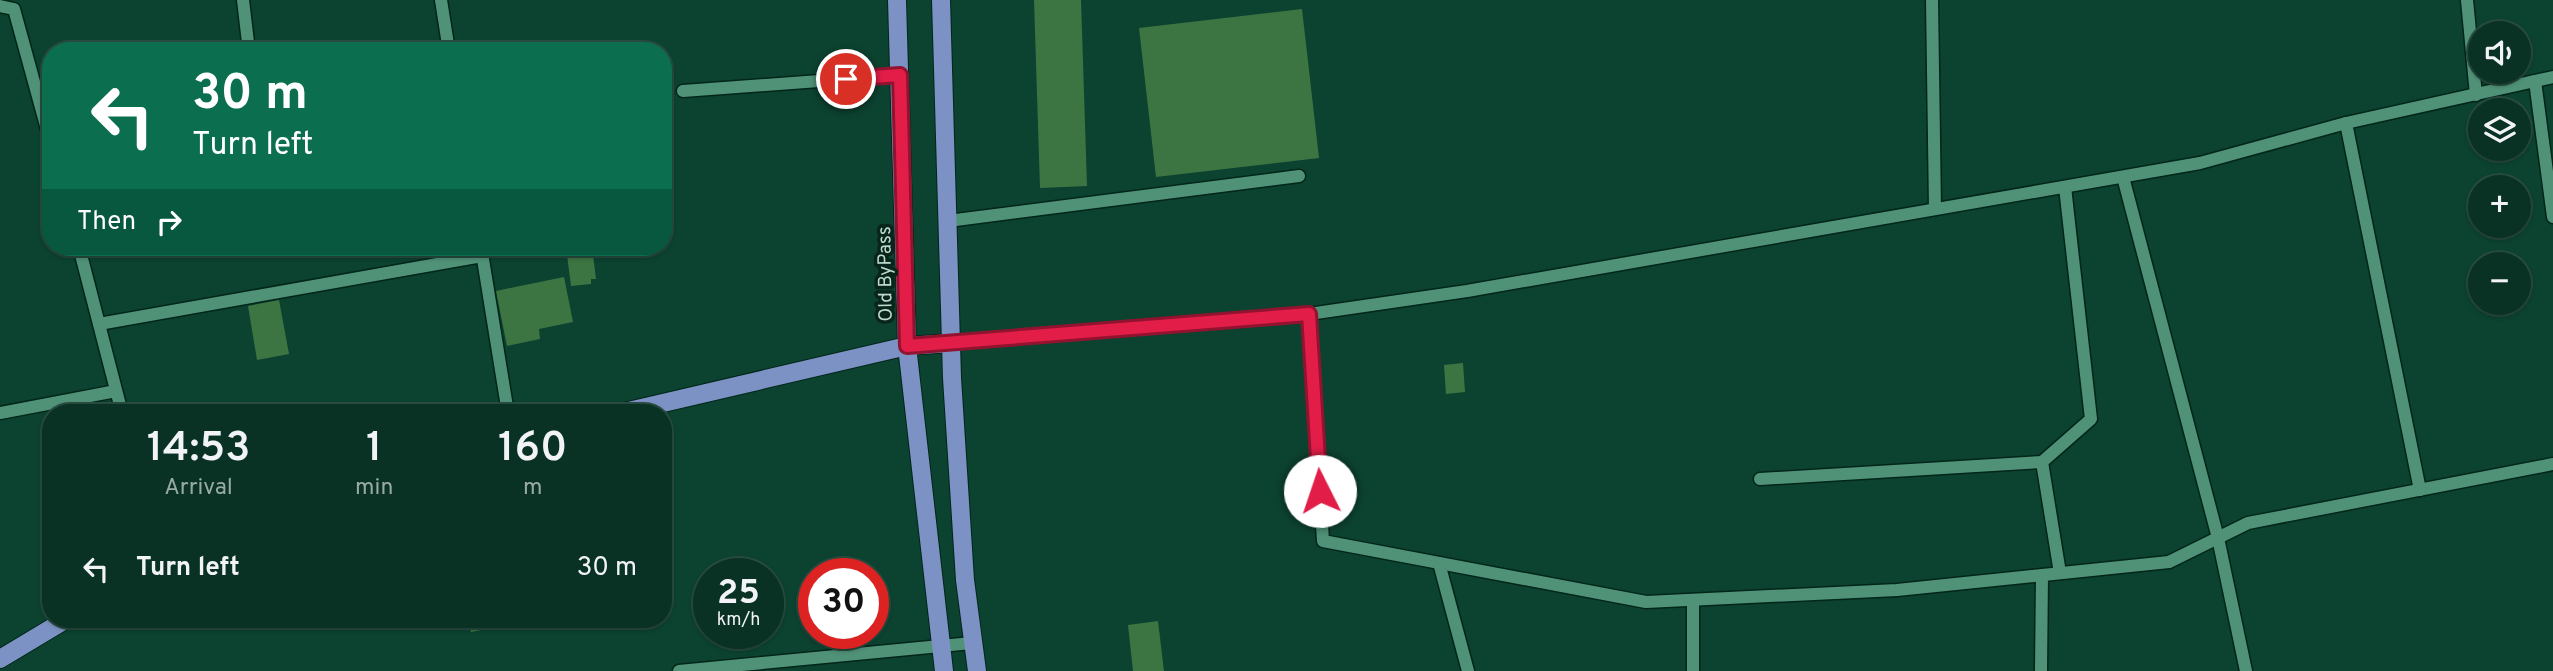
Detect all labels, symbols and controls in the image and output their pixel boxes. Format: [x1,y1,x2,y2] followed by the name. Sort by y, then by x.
[2468,21,2531,315] map controls
[2468,21,2531,84] button: sound
[816,49,876,109] pin
[827,60,865,98] icon: arrive
[192,65,308,127] text: 30 m
[77,70,168,161] icon: left
[2468,98,2531,161] button: layers
[192,126,313,166] text: Turn left
[2468,175,2531,238] button: +
[150,203,188,241] icon: right
[77,206,136,239] text: Then
[873,226,899,322] street label: Old ByPass
[2468,252,2531,315] button: −
[147,423,250,476] text: 14:53
[366,423,382,476] text: 1
[498,423,567,476] text: 160
[1283,454,1357,528] position arrow
[164,474,233,503] text: Arrival
[355,474,393,503] text: min
[523,474,542,503] text: m
[77,550,115,588] icon: left
[136,552,240,585] text: Turn left
[577,552,637,585] text: 30 m
[798,558,889,649] speed limit sign: 30
[717,572,760,616] text: 25
[717,609,760,632] text: km/h

